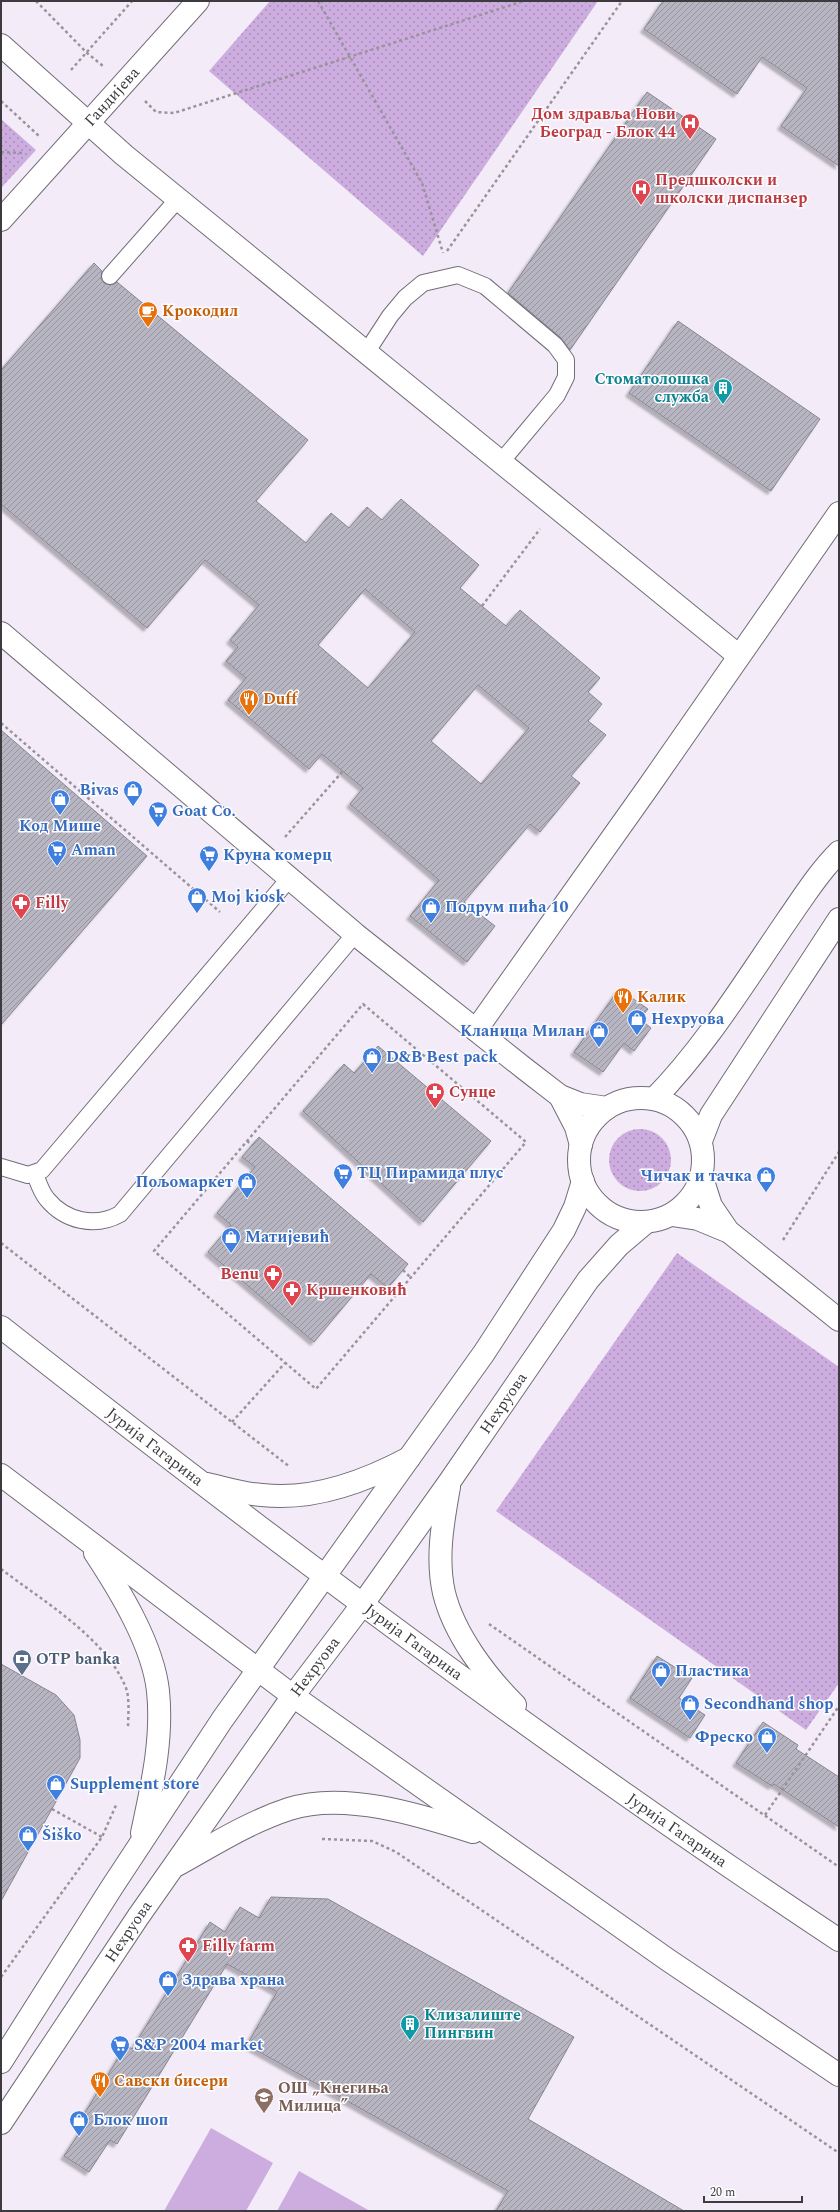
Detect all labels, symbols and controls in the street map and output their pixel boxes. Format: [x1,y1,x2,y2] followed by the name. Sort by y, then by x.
[79,61,146,132] street label: Гандијева
[532,102,676,144] place label: Дом здравља Нови Београд - Блок 44
[679,112,701,140] hospital icon: Дом здравља Нови Београд - Блок 44
[655,168,807,210] place label: Предшколски и школски диспанзер
[630,178,652,206] hospital icon: Предшколски и школски диспанзер
[162,299,238,323] place label: Крокодил
[137,300,159,328] cafe icon: Крокодил
[594,367,710,409] place label: Стоматолошка служба
[712,377,734,405] building icon: Стоматолошка служба
[263,687,298,711] place label: Duff
[238,688,260,716] restaurant icon: Duff
[79,778,119,802] place label: Bivas
[122,779,144,807] shop icon: Bivas
[49,788,71,816] shop icon: Код Мише
[172,799,236,823] place label: Goat Co.
[147,800,169,828] supermarket icon: Goat Co.
[19,814,101,838] place label: Код Мише
[71,838,116,862] place label: Aman
[46,839,68,867] supermarket icon: Aman
[223,843,332,867] place label: Круна комерц
[198,844,220,872] supermarket icon: Круна комерц
[211,885,286,909] place label: Moj kiosk
[186,886,208,914] shop icon: Moj kiosk
[35,891,70,915] place label: Filly
[10,892,32,920] pharmacy icon: Filly
[445,895,568,919] place label: Подрум пића 10
[420,896,442,924] shop icon: Подрум пића 10
[637,985,686,1009] place label: Калик
[612,986,634,1014] restaurant icon: Калик
[651,1007,725,1031] place label: Нехруова
[626,1008,648,1036] shop icon: Нехруова
[460,1019,585,1043] place label: Кланица Милан
[588,1020,610,1048] shop icon: Кланица Милан
[386,1045,498,1069] place label: D&B Best pack
[361,1046,383,1074] shop icon: D&B Best pack
[449,1080,496,1104] place label: Сунце
[424,1081,446,1109] pharmacy icon: Сунце
[357,1161,504,1185] place label: ТЦ Пирамида плус
[332,1162,354,1190] supermarket icon: ТЦ Пирамида плус
[641,1164,753,1188] place label: Чичак и тачка
[755,1165,777,1193] shop icon: Чичак и тачка
[136,1170,233,1194] place label: Пољомаркет
[236,1171,258,1199] shop icon: Пољомаркет
[245,1225,330,1249] place label: Матијевић
[220,1226,242,1254] shop icon: Матијевић
[220,1262,260,1286] place label: Benu
[262,1263,284,1291] pharmacy icon: Benu
[306,1278,407,1302] place label: Кршенковић
[281,1279,303,1307] pharmacy icon: Кршенковић
[474,1367,533,1439] street label: Нехруова
[101,1402,209,1492] street label: Јурија Гагарина
[359,1598,468,1686] street label: Јурија Гагарина
[284,1631,346,1702] street label: Нехруова
[36,1647,121,1671] place label: OTP banka
[11,1648,33,1676] bank icon: OTP banka
[675,1659,750,1683] place label: Пластика
[650,1660,672,1688] shop icon: Пластика
[704,1692,834,1716] place label: Secondhand shop
[679,1693,701,1721] shop icon: Secondhand shop
[695,1725,753,1749] place label: Фреско
[756,1726,778,1754] shop icon: Фреско
[70,1772,200,1796] place label: Supplement store
[45,1773,67,1801] shop icon: Supplement store
[622,1787,732,1874] street label: Јурија Гагарина
[42,1823,82,1847] place label: Šiško
[17,1824,39,1852] shop icon: Šiško
[99,1895,158,1967] street label: Нехруова
[202,1934,275,1958] place label: Filly farm
[177,1935,199,1963] pharmacy icon: Filly farm
[182,1968,285,1992] place label: Здрава храна
[157,1969,179,1997] shop icon: Здрава храна
[424,2003,521,2045] place label: Клизалиште Пингвин
[399,2013,421,2041] building icon: Клизалиште Пингвин
[134,2033,263,2057] place label: S&P 2004 market
[109,2034,131,2062] supermarket icon: S&P 2004 market
[114,2069,228,2093] place label: Савски бисери
[89,2070,111,2098] restaurant icon: Савски бисери
[278,2076,389,2118] place label: ОШ „Кнегиња Милица”
[253,2086,275,2114] school or university icon: ОШ „Кнегиња Милица”
[93,2108,169,2132] place label: Блок шоп
[68,2109,90,2137] shop icon: Блок шоп
[704,2178,802,2204] scale bar
[710,2183,735,2202] text: 20 m

